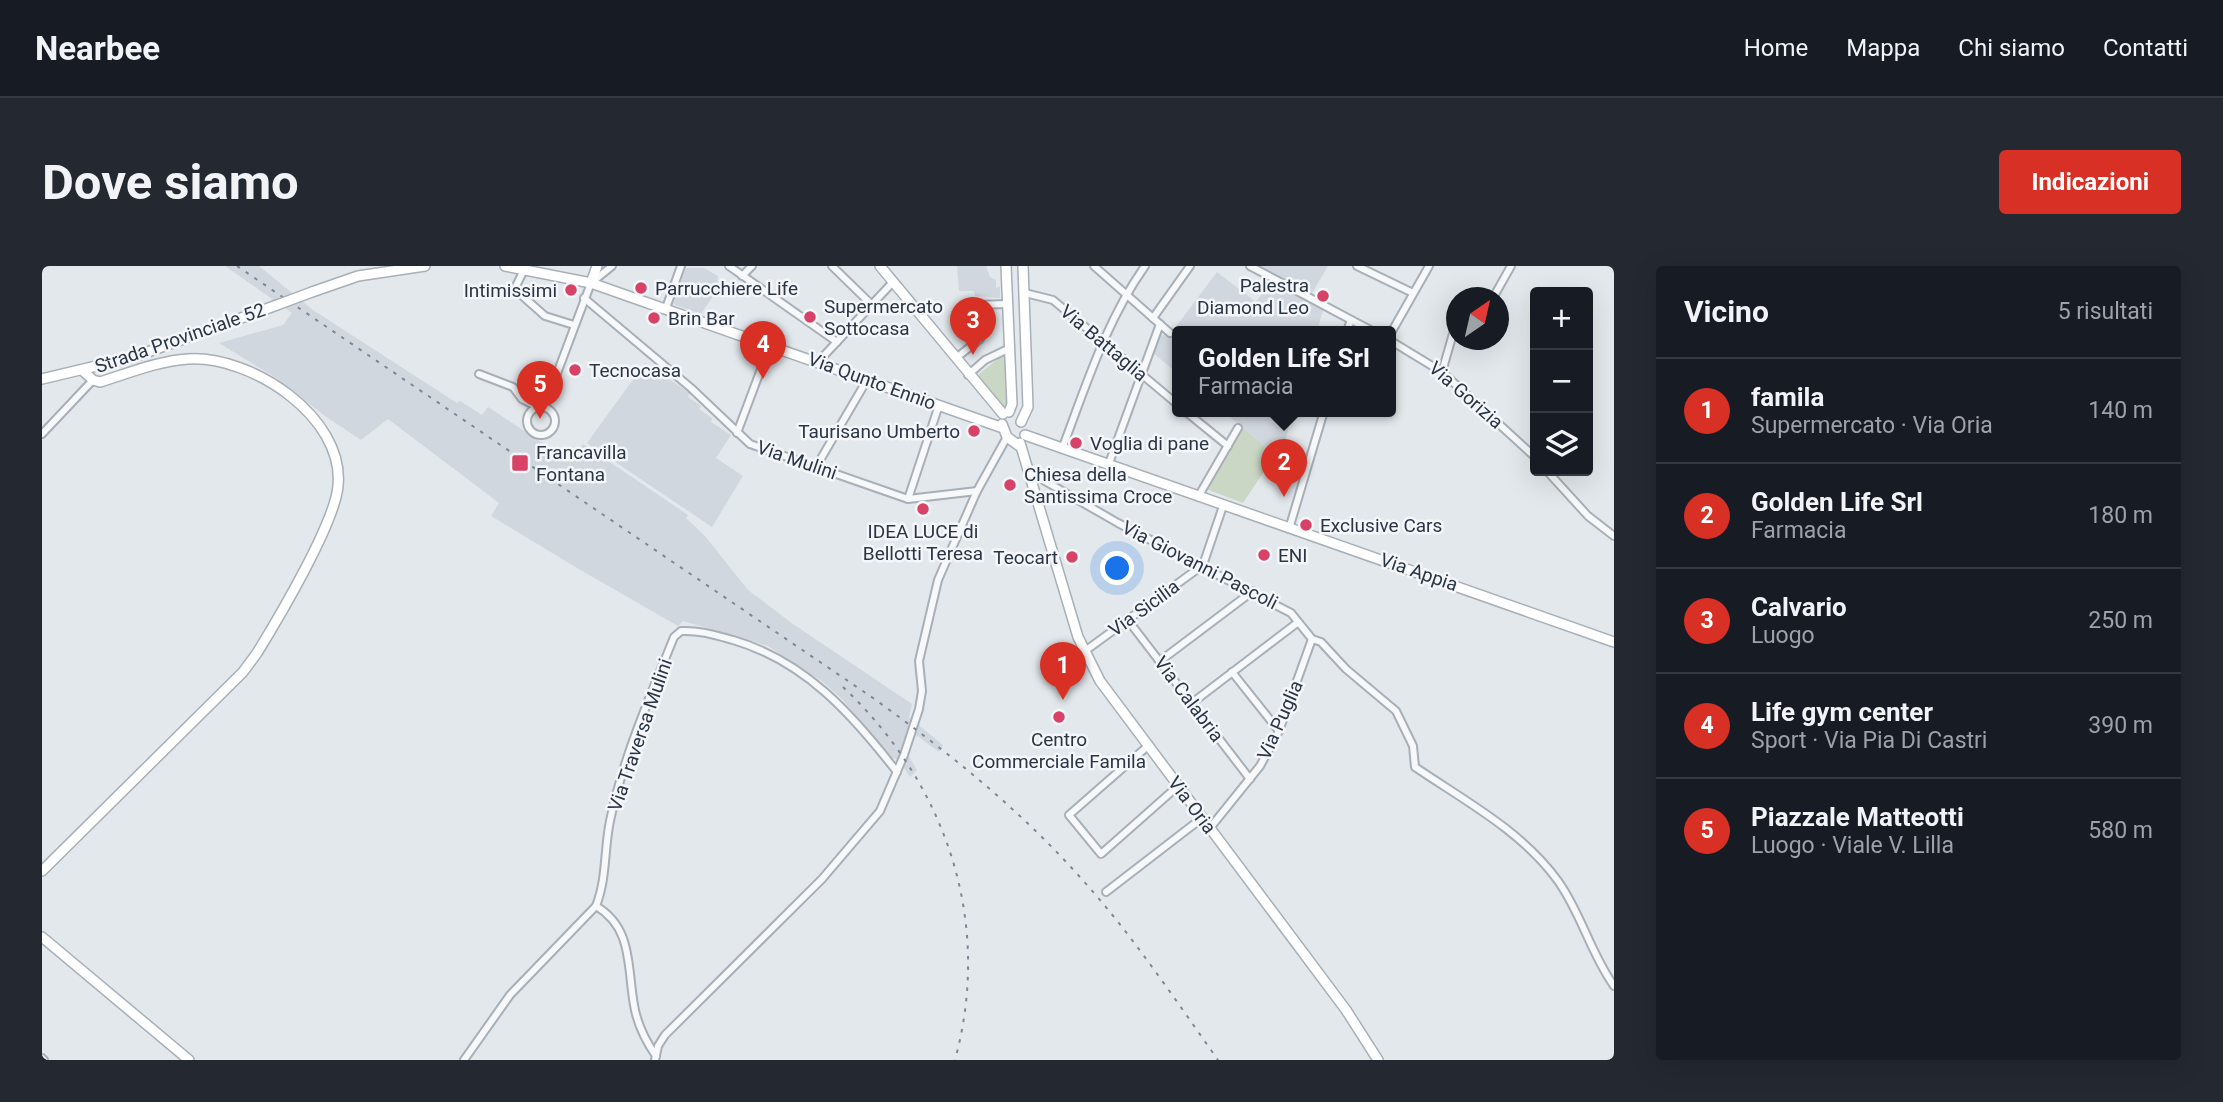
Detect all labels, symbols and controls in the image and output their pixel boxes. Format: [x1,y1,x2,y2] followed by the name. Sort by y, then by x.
[35,29,160,68] text: Nearbee
[1744,34,1808,62] text: Home
[1846,34,1920,62] text: Mappa
[1958,34,2065,62] text: Chi siamo
[2103,34,2188,62] text: Contatti
[1999,150,2181,214] button: Indicazioni
[42,154,299,211] text: Dove siamo
[1197,274,1309,319] place label: Palestra Diamond Leo
[655,277,798,300] place label: Parrucchiere Life
[464,279,557,302] place label: Intimissimi
[633,280,649,296] marker: Parrucchiere Life
[563,282,579,298] marker: Intimissimi
[1446,287,1509,350] north arrow
[1530,287,1593,476] map controls
[1530,287,1593,350] button: +
[1315,288,1331,304] marker: Palestra Diamond Leo
[1684,294,1769,329] text: Vicino
[824,295,943,340] place label: Supermercato Sottocasa
[950,297,996,355] pin: 3
[92,298,268,378] street label: Strada Provinciale 52
[2058,298,2153,325] text: 5 risultati
[1056,300,1152,386] street label: Via Battaglia
[668,307,735,330] place label: Brin Bar
[802,309,818,325] marker: Supermercato Sottocasa
[646,310,662,326] marker: Brin Bar
[740,321,786,379] pin: 4
[1172,326,1396,417] popup
[1198,343,1370,373] text: Golden Life Srl
[805,347,939,415] street label: Via Qunto Ennio
[1530,350,1593,413] button: −
[1424,356,1508,434] street label: Via Gorizia
[589,359,681,382] place label: Tecnocasa
[517,361,563,419] pin: 5
[567,362,583,378] marker: Tecnocasa
[1198,373,1294,400] text: Farmacia
[1751,382,1824,412] text: famila
[1700,397,1714,424] text: 1
[2088,397,2153,424] text: 140 m
[1751,412,1993,439] text: Supermercato · Via Oria
[1530,413,1593,476] button: layers
[798,420,960,443] place label: Taurisano Umberto
[966,423,982,439] marker: Taurisano Umberto
[1090,432,1209,455] place label: Voglia di pane
[1068,435,1084,451] marker: Voglia di pane
[754,436,840,484] street label: Via Mulini
[1261,439,1307,497] pin: 2
[536,441,627,486] place label: Francavilla Fontana
[510,453,530,473] marker: Francavilla Fontana
[1024,463,1172,508] place label: Chiesa della Santissima Croce
[1002,477,1018,493] marker: Chiesa della Santissima Croce
[1751,487,1923,517] text: Golden Life Srl
[915,501,931,517] marker: IDEA LUCE di Bellotti Teresa
[1700,502,1714,529] text: 2
[2088,502,2153,529] text: 180 m
[1320,514,1442,537] place label: Exclusive Cars
[1118,516,1282,614] street label: Via Giovanni Pascoli
[1298,517,1314,533] marker: Exclusive Cars
[1751,517,1846,544] text: Farmacia
[863,520,983,565] place label: IDEA LUCE di Bellotti Teresa
[1278,544,1308,567] place label: ENI
[993,546,1058,569] place label: Teocart
[1256,547,1272,563] marker: ENI
[1377,548,1461,596] street label: Via Appia
[1064,549,1080,565] marker: Teocart
[1100,551,1134,585] your location
[1104,575,1184,641] street label: Via Sicilia
[1751,592,1847,622] text: Calvario
[1700,607,1714,634] text: 3
[2088,607,2153,634] text: 250 m
[1751,622,1815,649] text: Luogo
[1040,642,1086,700] pin: 1
[1149,652,1229,746] street label: Via Calabria
[603,656,677,814] street label: Via Traversa Mulini
[1252,677,1308,763] street label: Via Puglia
[1751,697,1933,727] text: Life gym center
[1051,709,1067,725] marker: Centro Commerciale Famila
[1700,712,1714,739] text: 4
[2088,712,2153,739] text: 390 m
[1751,727,1987,754] text: Sport · Via Pia Di Castri
[972,728,1146,773] place label: Centro Commerciale Famila
[1163,772,1221,838] street label: Via Oria
[1751,802,1964,832] text: Piazzale Matteotti
[1700,817,1714,844] text: 5
[2088,817,2153,844] text: 580 m
[1751,832,1954,859] text: Luogo · Viale V. Lilla

